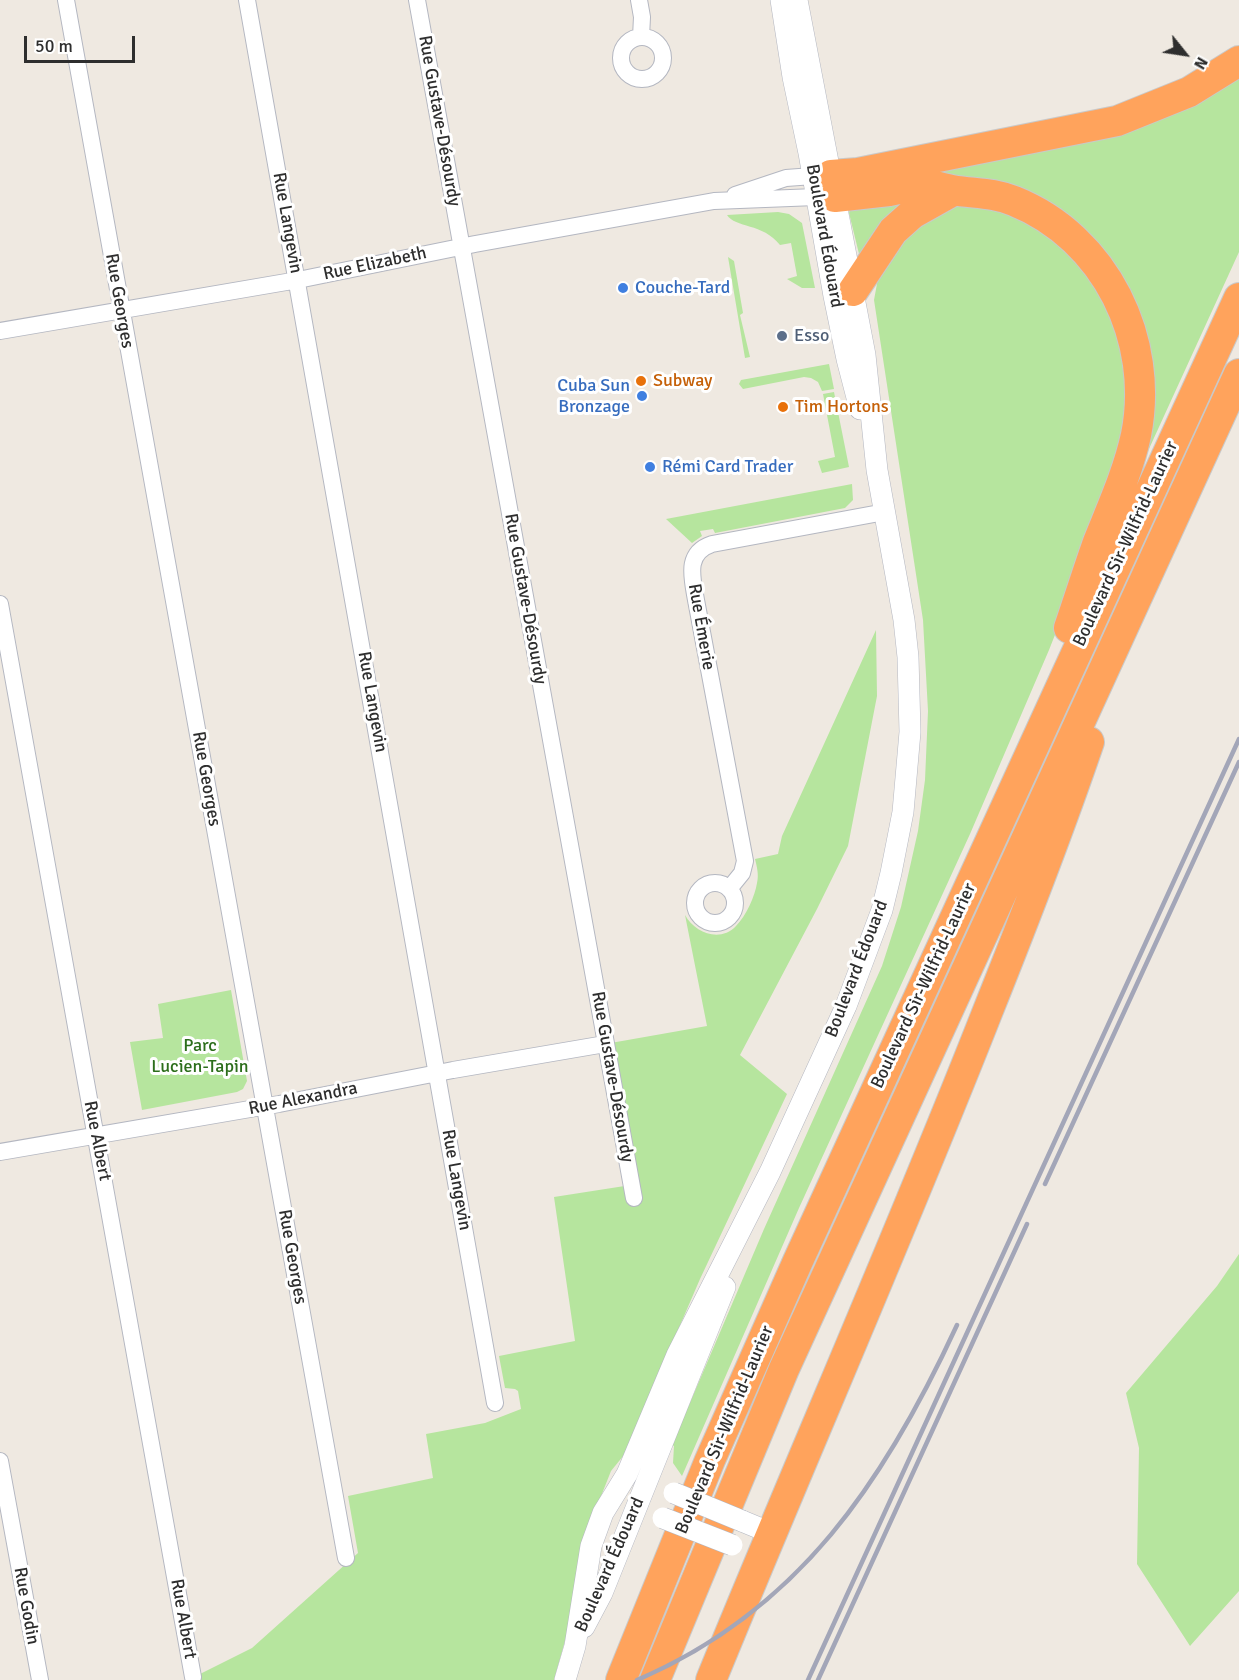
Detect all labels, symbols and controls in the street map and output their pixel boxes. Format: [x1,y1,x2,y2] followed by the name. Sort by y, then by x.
[27,24,138,62] scale bar
[1155,24,1215,84] north arrow
[413,34,465,208] street label: Rue Gustave-Désourdy
[35,35,73,57] text: 50 m
[1189,53,1212,73] text: N
[801,163,847,309] street label: Boulevard Édouard
[267,171,307,275] street label: Rue Langevin
[321,242,429,286] street label: Rue Elizabeth
[100,252,138,350] street label: Rue Georges
[635,277,730,299] place label: Couche-Tard
[616,281,630,295] marker: Couche-Tard
[794,325,829,347] place label: Esso
[775,329,789,343] marker: Esso
[653,370,712,392] place label: Subway
[634,374,648,388] marker: Subway
[557,375,630,418] place label: Cuba Sun Bronzage
[635,389,649,403] marker: Cuba Sun Bronzage
[795,396,889,418] place label: Tim Hortons
[776,400,790,414] marker: Tim Hortons
[1069,438,1183,650] street label: Boulevard Sir-Wilfrid-Laurier
[662,456,793,478] place label: Rémi Card Trader
[643,460,657,474] marker: Rémi Card Trader
[499,512,551,686] street label: Rue Gustave-Désourdy
[683,582,719,672] street label: Rue Émerie
[352,650,392,754] street label: Rue Langevin
[187,730,225,828] street label: Rue Georges
[867,880,981,1092] street label: Boulevard Sir-Wilfrid-Laurier
[821,897,893,1041] street label: Boulevard Édouard
[586,990,638,1164] street label: Rue Gustave-Désourdy
[151,1035,249,1078] park label: Parc Lucien-Tapin
[247,1078,359,1120] street label: Rue Alexandra
[79,1099,115,1183] street label: Rue Albert
[436,1128,476,1232] street label: Rue Langevin
[273,1208,311,1306] street label: Rue Georges
[671,1323,779,1537] street label: Boulevard Sir-Wilfrid-Laurier
[571,1494,649,1636] street label: Boulevard Édouard
[9,1566,43,1646] street label: Rue Godin
[165,1577,201,1661] street label: Rue Albert

